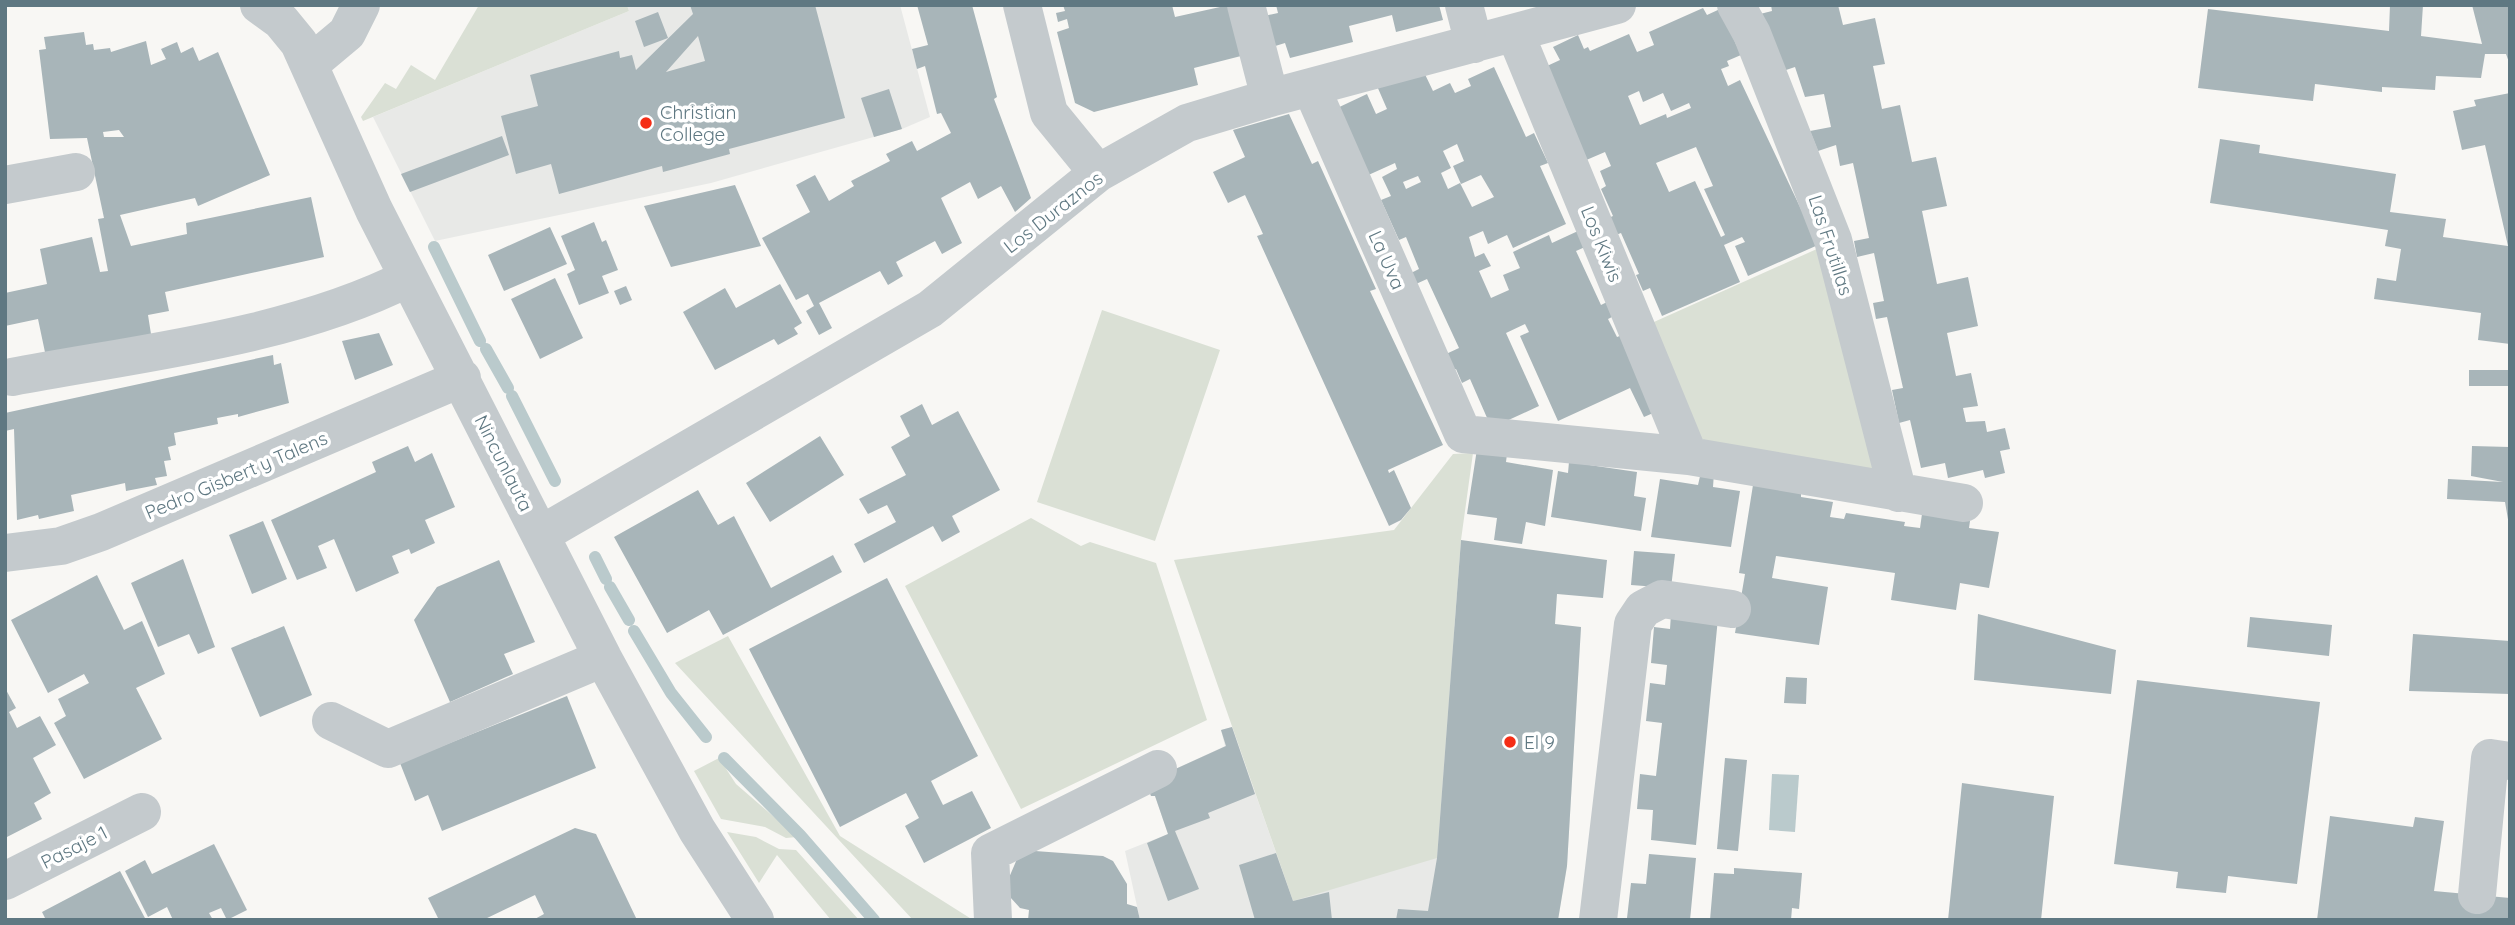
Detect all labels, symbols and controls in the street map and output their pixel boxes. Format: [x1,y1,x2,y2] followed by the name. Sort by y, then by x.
[660,100,737,146] place label: Christian College
[638,115,654,131] marker: Christian College
[999,166,1107,258] street label: Los Duraznos
[1804,192,1859,298] street label: Las Frutillas
[1576,202,1628,286] street label: Los Kiwis
[1363,227,1411,293] street label: La Uva
[469,411,539,515] street label: Nincunlauta
[141,426,331,524] street label: Pedro Gisbert y Talens
[1524,730,1555,754] place label: El 9
[1502,734,1518,750] marker: El 9
[37,820,111,874] street label: Pasaje 1

